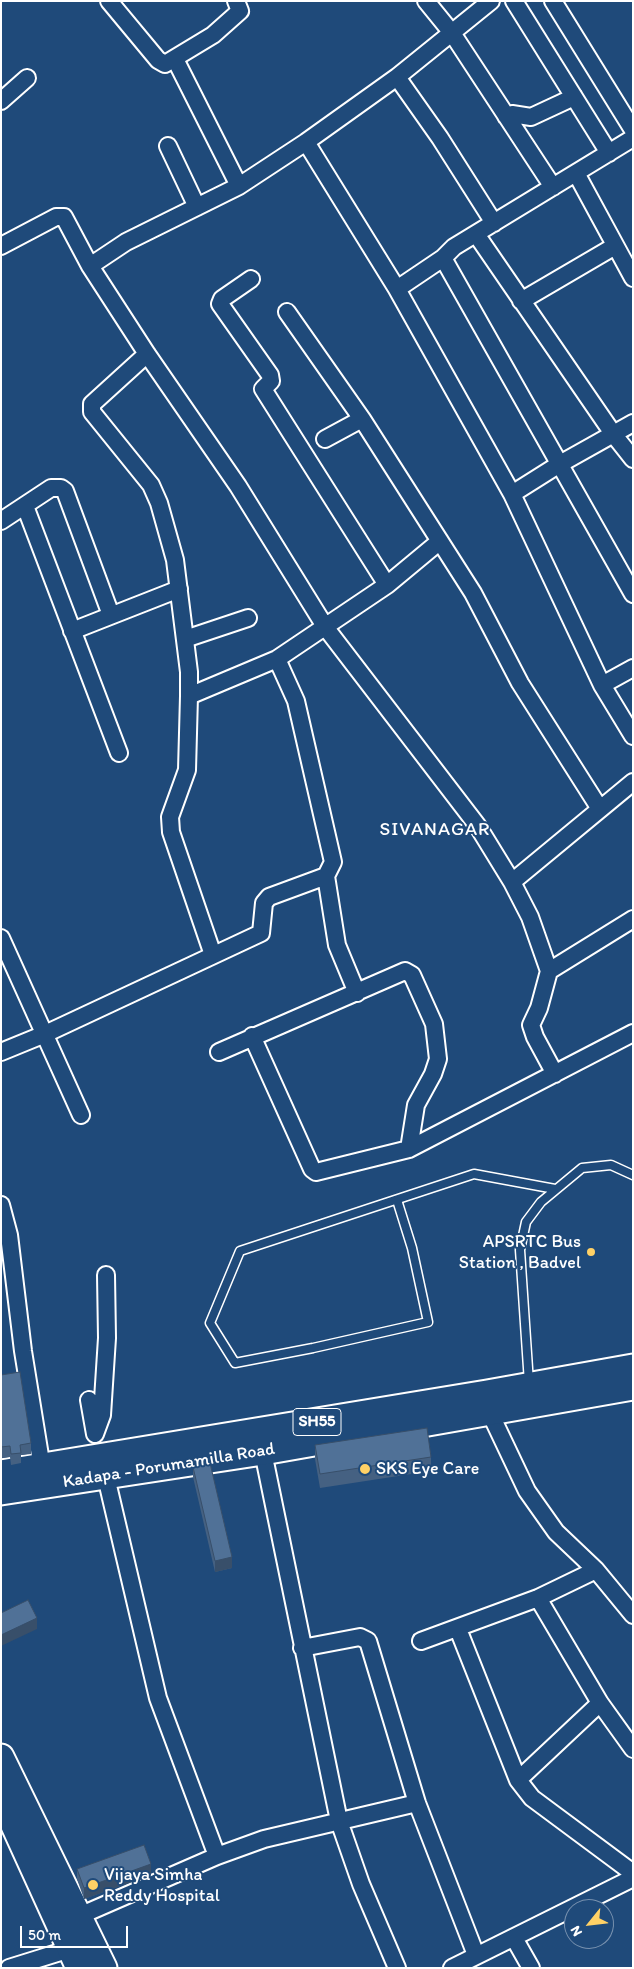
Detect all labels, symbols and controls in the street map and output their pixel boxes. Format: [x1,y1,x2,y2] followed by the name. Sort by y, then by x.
[378,819,492,841] district label: SIVANAGAR
[459,1231,581,1274] place label: APSRTC Bus Station , Badvel
[585,1246,597,1258] marker: APSRTC Bus Station , Badvel
[293,1408,341,1435] road number: SH55
[61,1439,277,1493] street label: Kadapa - Porumamilla Road
[376,1458,479,1480] place label: SKS Eye Care
[358,1462,372,1476] marker: SKS Eye Care
[104,1864,220,1906] place label: Vijaya Simha Reddy Hospital
[86,1878,100,1892] marker: Vijaya Simha Reddy Hospital
[564,1899,614,1949] north arrow
[22,1916,130,1948] scale bar
[567,1923,586,1939] text: N
[28,1926,61,1944] text: 50 m

